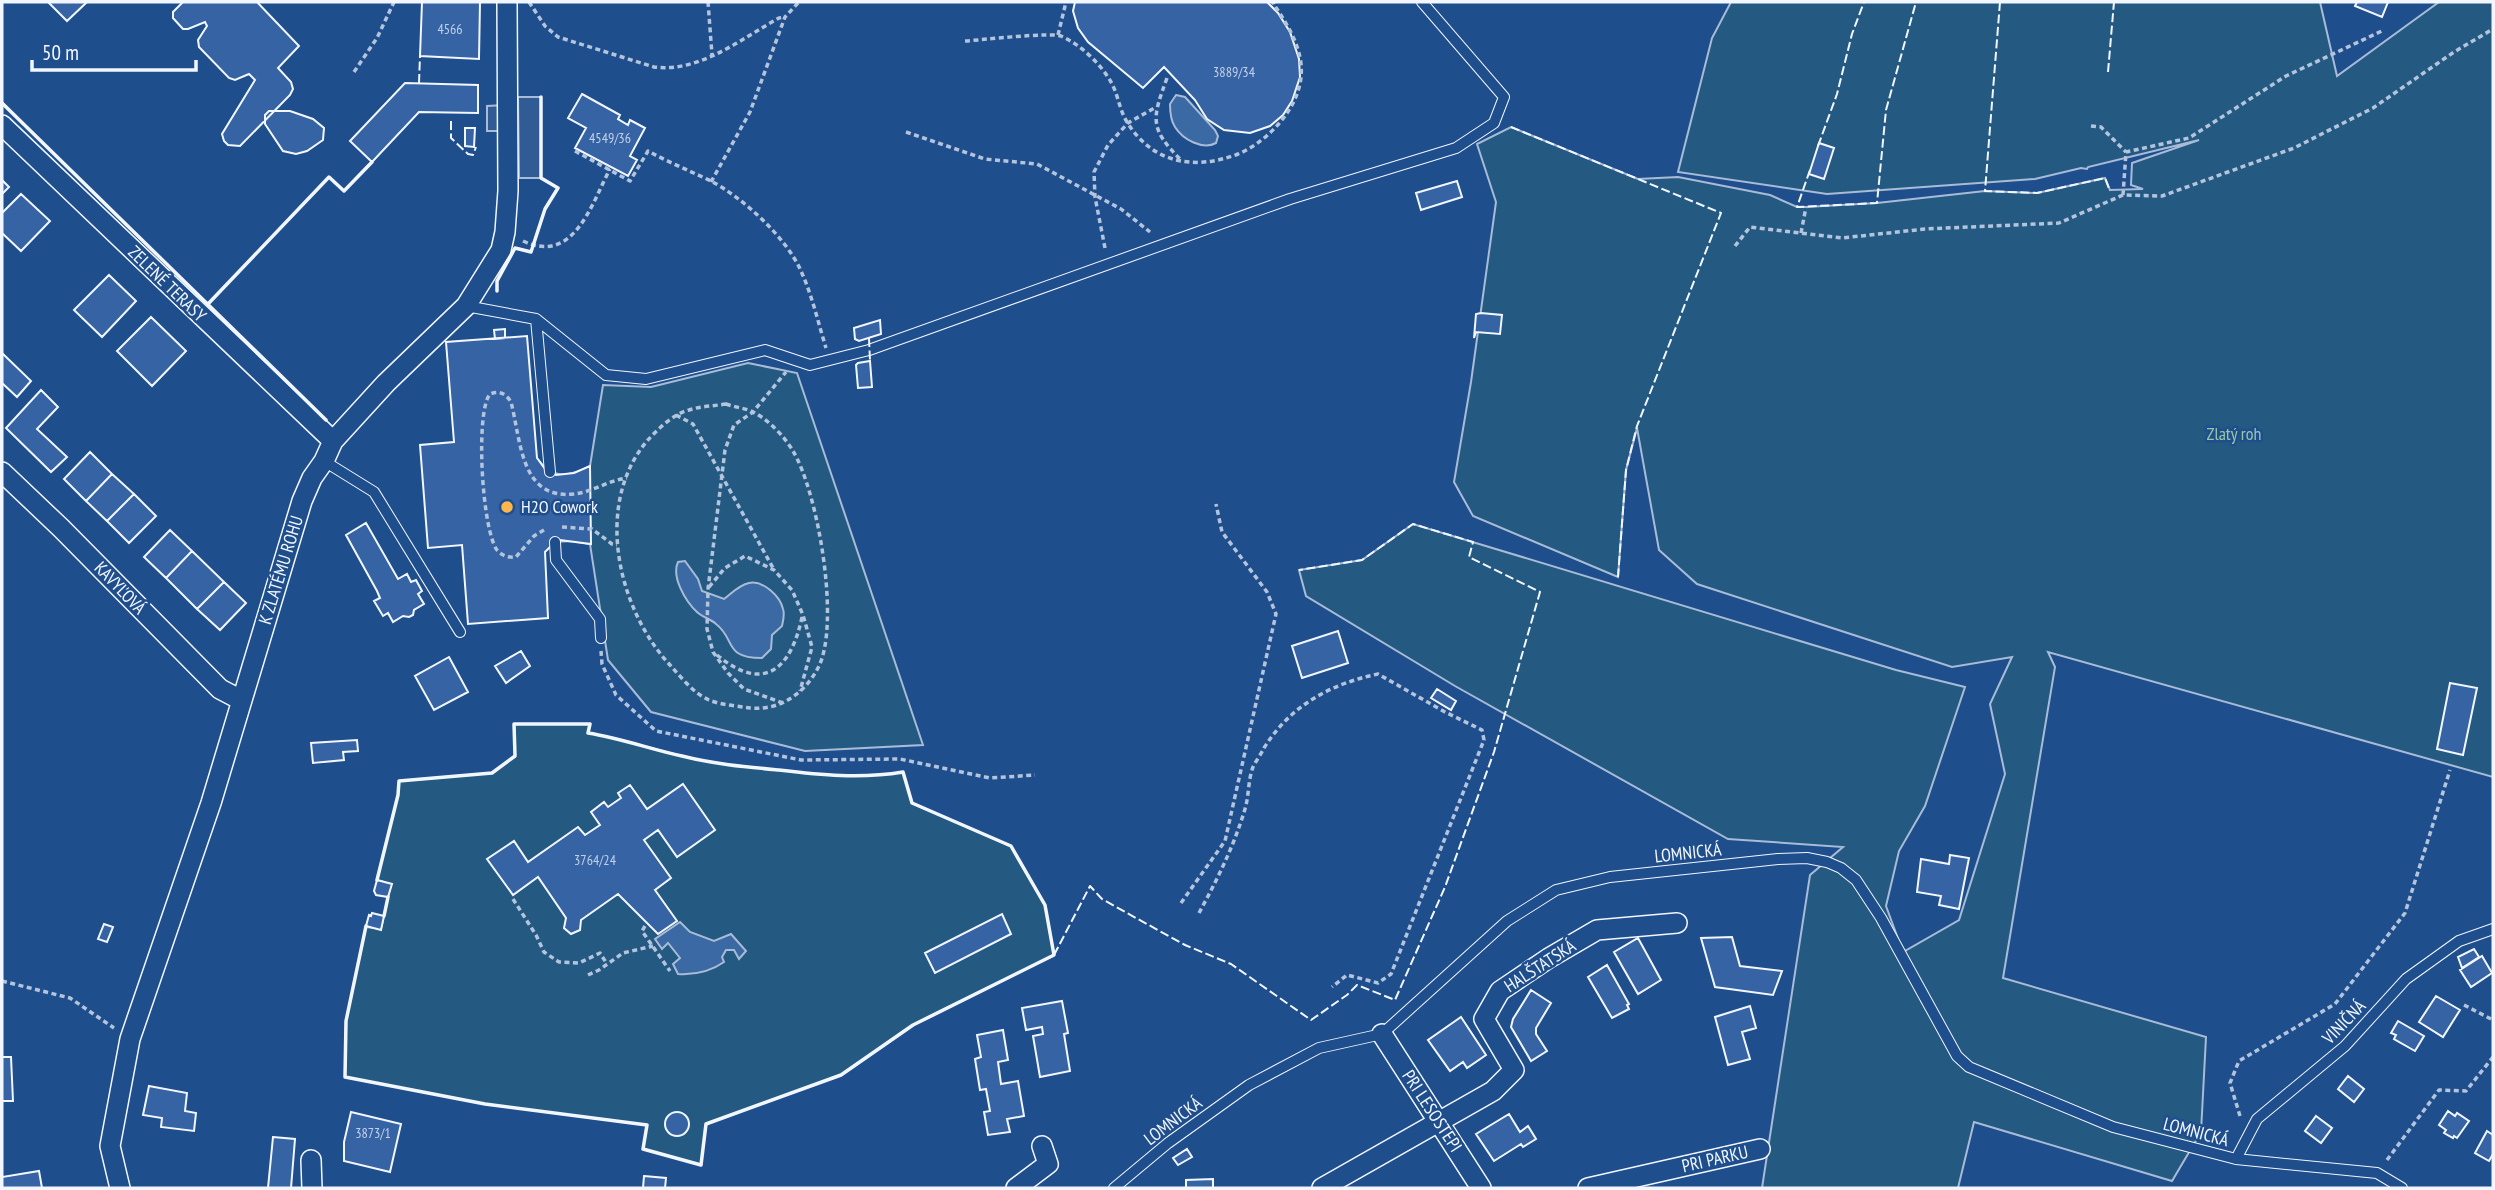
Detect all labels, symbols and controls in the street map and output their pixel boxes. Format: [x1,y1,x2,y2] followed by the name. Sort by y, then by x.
[437,20,463,38] house number: 4566
[32,28,196,72] scale bar
[42,39,79,66] text: 50 m
[1213,63,1256,81] house number: 3889/34
[589,129,631,147] house number: 4549/36
[123,241,212,327] street label: ZELENÉ TERASY
[2207,422,2261,445] park label: Zlatý roh
[521,495,598,518] place label: H2O Cowork
[499,499,515,515] marker: H2O Cowork
[253,513,308,627] street label: K ZLATÉMU ROHU
[90,556,151,619] street label: KAVYĽOVÁ
[1653,838,1723,867] street label: LOMNICKÁ
[574,851,617,869] house number: 3764/24
[1500,934,1580,997] street label: HALŠTATSKÁ
[2316,994,2371,1049] street label: VINIČNÁ
[1397,1065,1467,1156] street label: PRI LESOSTEPI
[1139,1091,1207,1150] street label: LOMNICKÁ
[2161,1112,2232,1151] street label: LOMNICKÁ
[355,1124,391,1142] house number: 3873/1
[1679,1140,1750,1177] street label: PRI PARKU

